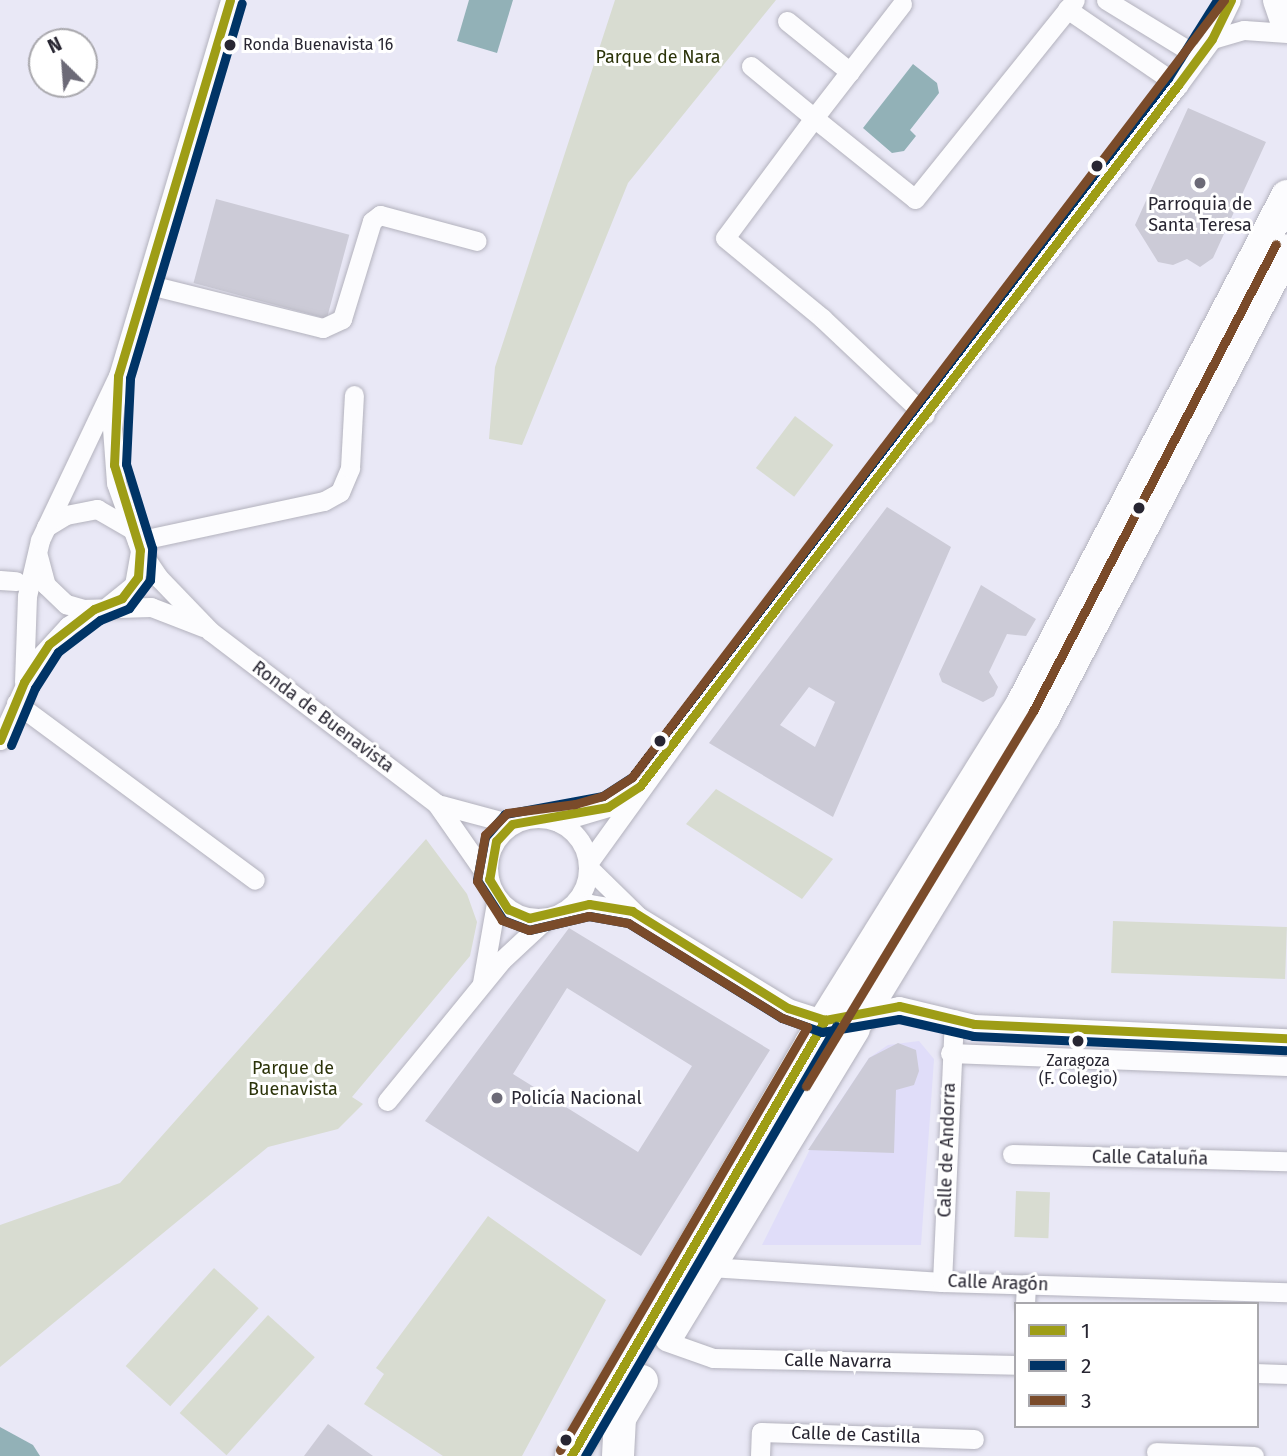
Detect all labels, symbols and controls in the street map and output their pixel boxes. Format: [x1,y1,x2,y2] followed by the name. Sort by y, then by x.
[28,28,98,98] north arrow
[44,32,65,58] text: N
[243,35,393,55] place label: Ronda Buenavista 16
[223,38,237,52] marker: Ronda Buenavista 16
[595,46,721,68] park label: Parque de Nara
[1090,159,1104,173] unlabelled marker
[1192,175,1208,191] marker: Parroquia de Santa Teresa
[1148,194,1252,236] place label: Parroquia de Santa Teresa
[1132,501,1146,515] unlabelled marker
[248,657,398,777] street label: Ronda de Buenavista
[653,734,667,748] unlabelled marker
[1071,1034,1085,1048] marker: Zaragoza (F. Colegio)
[1039,1051,1117,1089] place label: Zaragoza (F. Colegio)
[248,1058,338,1100] park label: Parque de Buenavista
[934,1082,960,1218] street label: Calle de Andorra
[511,1087,642,1109] place label: Policía Nacional
[489,1090,505,1106] marker: Policía Nacional
[1092,1146,1208,1170] street label: Calle Cataluña
[947,1270,1049,1296] street label: Calle Aragón
[1014,1302,1259,1428] legend
[1081,1318,1090,1344] text: 1
[784,1349,892,1373] street label: Calle Navarra
[1081,1353,1091,1379] text: 2
[1081,1388,1091,1414] text: 3
[791,1422,921,1448] street label: Calle de Castilla
[559,1433,573,1447] unlabelled marker

